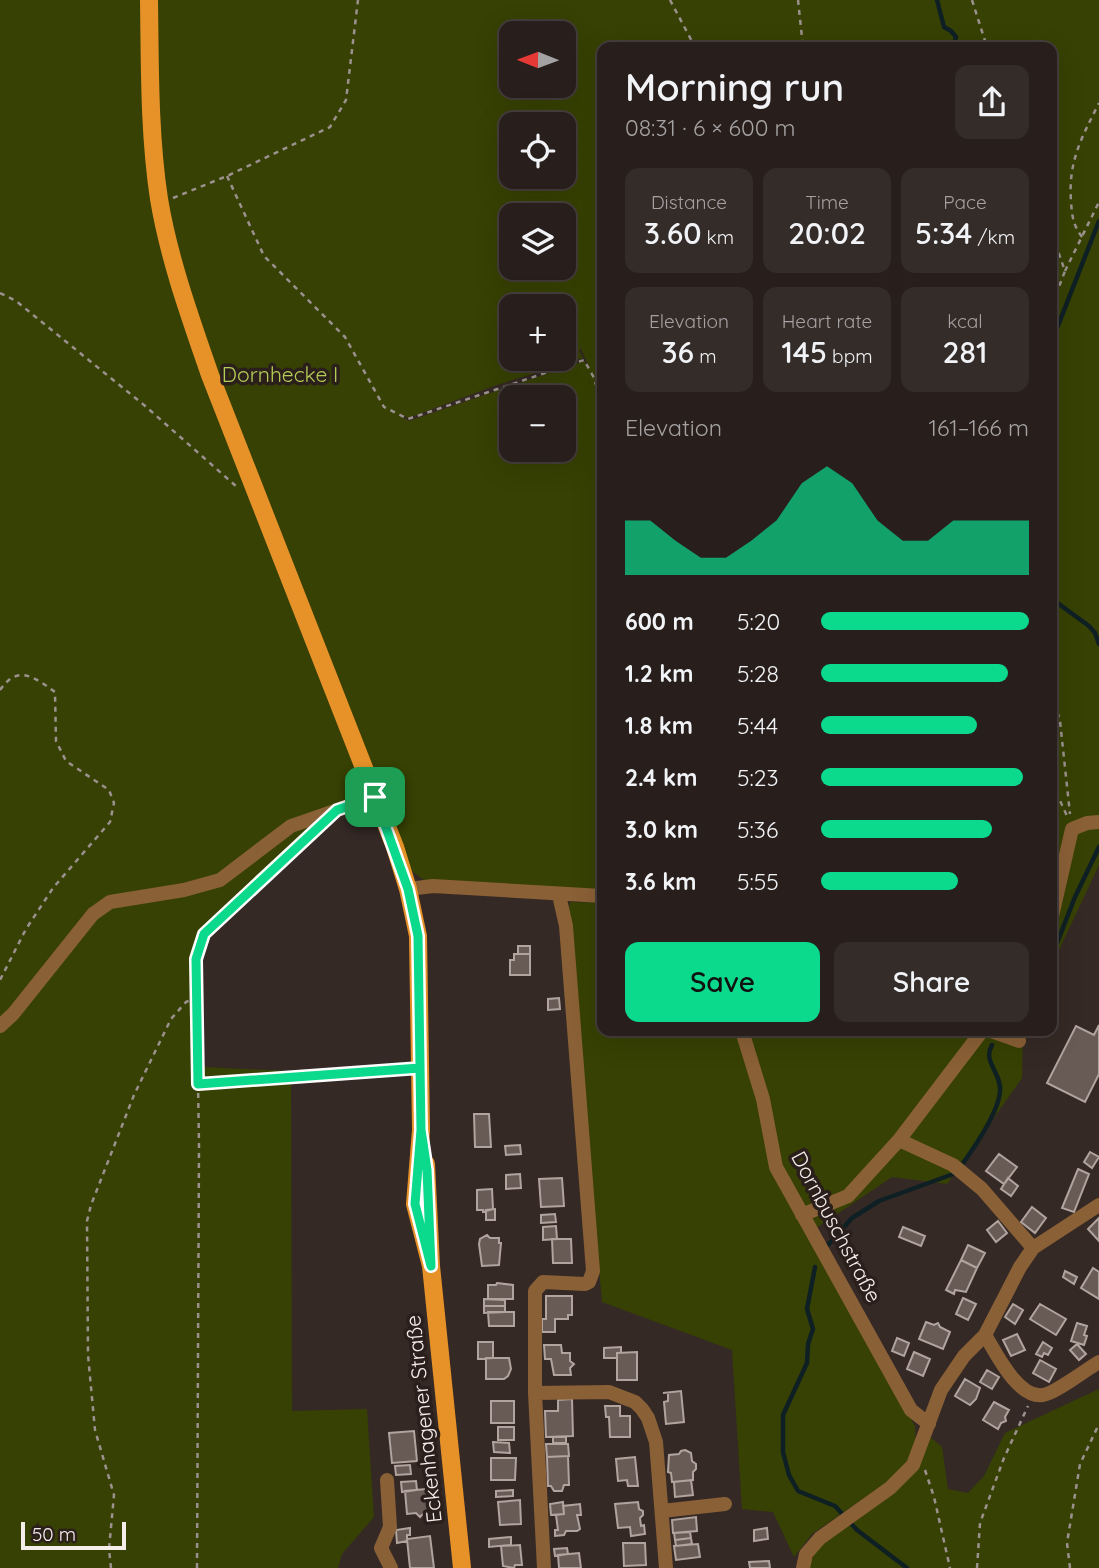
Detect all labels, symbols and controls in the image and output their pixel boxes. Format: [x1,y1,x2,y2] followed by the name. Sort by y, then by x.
[499,21,576,98] north arrow
[499,21,576,462] map controls
[625,63,844,111] text: Morning run
[955,65,1029,139] button: share
[499,112,576,189] button: locate
[625,113,796,142] text: 08:31 · 6 × 600 m
[651,190,727,214] text: Distance
[805,190,849,214] text: Time
[943,190,987,214] text: Pace
[499,203,576,280] button: layers
[644,214,701,252] text: 3.60
[788,214,866,252] text: 20:02
[915,214,972,252] text: 5:34
[701,225,734,249] text: km
[972,225,1015,249] text: /km
[499,294,576,371] button: +
[649,309,729,333] text: Elevation
[782,309,872,333] text: Heart rate
[947,309,983,333] text: kcal
[662,333,694,371] text: 36
[782,333,827,371] text: 145
[943,333,987,371] text: 281
[694,344,716,368] text: m
[827,344,872,368] text: bpm
[222,361,338,387] park label: Dornhecke I
[499,385,576,462] button: −
[625,413,722,442] text: Elevation
[929,413,1029,442] text: 161–166 m
[625,607,694,636] text: 600 m
[737,607,780,636] text: 5:20
[625,659,694,688] text: 1.2 km
[737,659,779,688] text: 5:28
[625,711,693,740] text: 1.8 km
[737,711,778,740] text: 5:44
[625,763,697,792] text: 2.4 km
[737,763,779,792] text: 5:23
[345,767,405,827] pin
[356,778,394,816] icon: arrive
[625,815,698,844] text: 3.0 km
[737,815,778,844] text: 5:36
[625,867,697,896] text: 3.6 km
[737,867,779,896] text: 5:55
[625,942,820,1022] button: Save
[834,942,1029,1022] button: Share
[786,1146,888,1307] street label: Dornbuschstraße
[399,1314,447,1524] street label: Eckenhagener Straße
[21,1519,126,1551] scale bar
[32,1522,76,1546] text: 50 m

